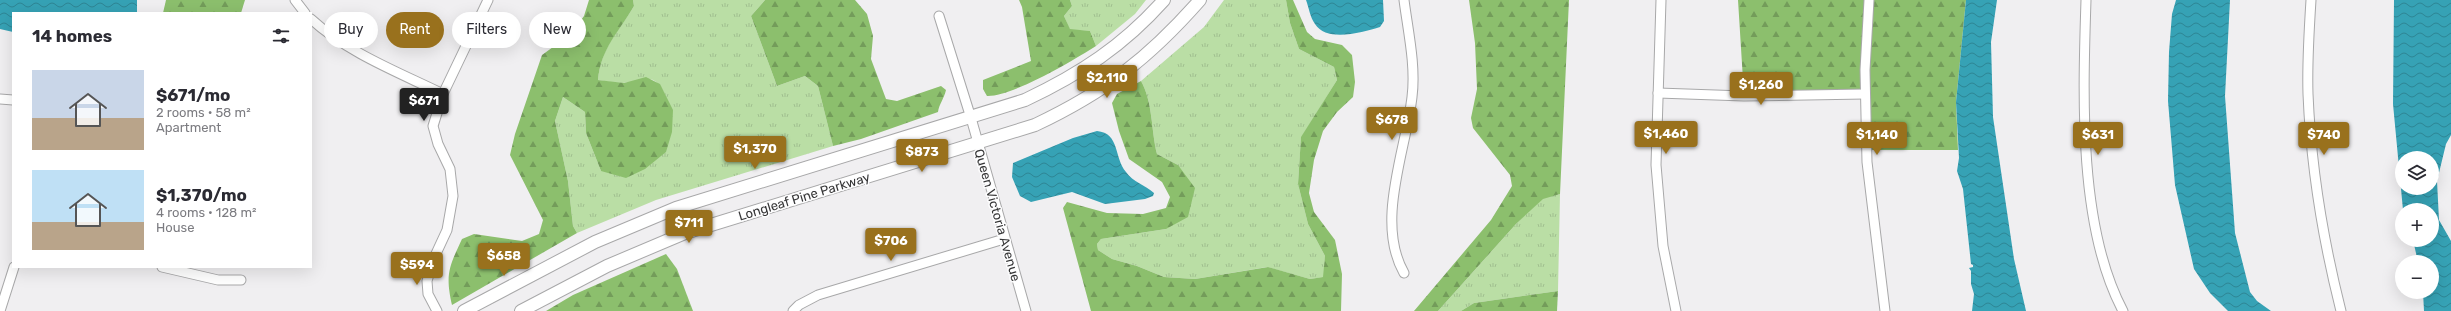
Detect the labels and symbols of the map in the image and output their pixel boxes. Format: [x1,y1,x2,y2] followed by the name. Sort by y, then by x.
[1074,65,1140,99] pin: $2,110
[1728,72,1794,106] pin: $1,260
[400,88,448,122] pin: $671
[1368,107,1416,141] pin: $678
[1633,121,1699,155] pin: $1,460
[1844,122,1910,156] pin: $1,140
[2074,122,2122,156] pin: $631
[2300,122,2348,156] pin: $740
[722,136,788,170] pin: $1,370
[898,139,946,173] pin: $873
[971,147,1024,283] street label: Queen Victoria Avenue
[736,169,872,225] street label: Longleaf Pine Parkway
[665,210,713,244] pin: $711
[867,228,915,262] pin: $706
[480,243,528,277] pin: $658
[393,252,441,286] pin: $594

